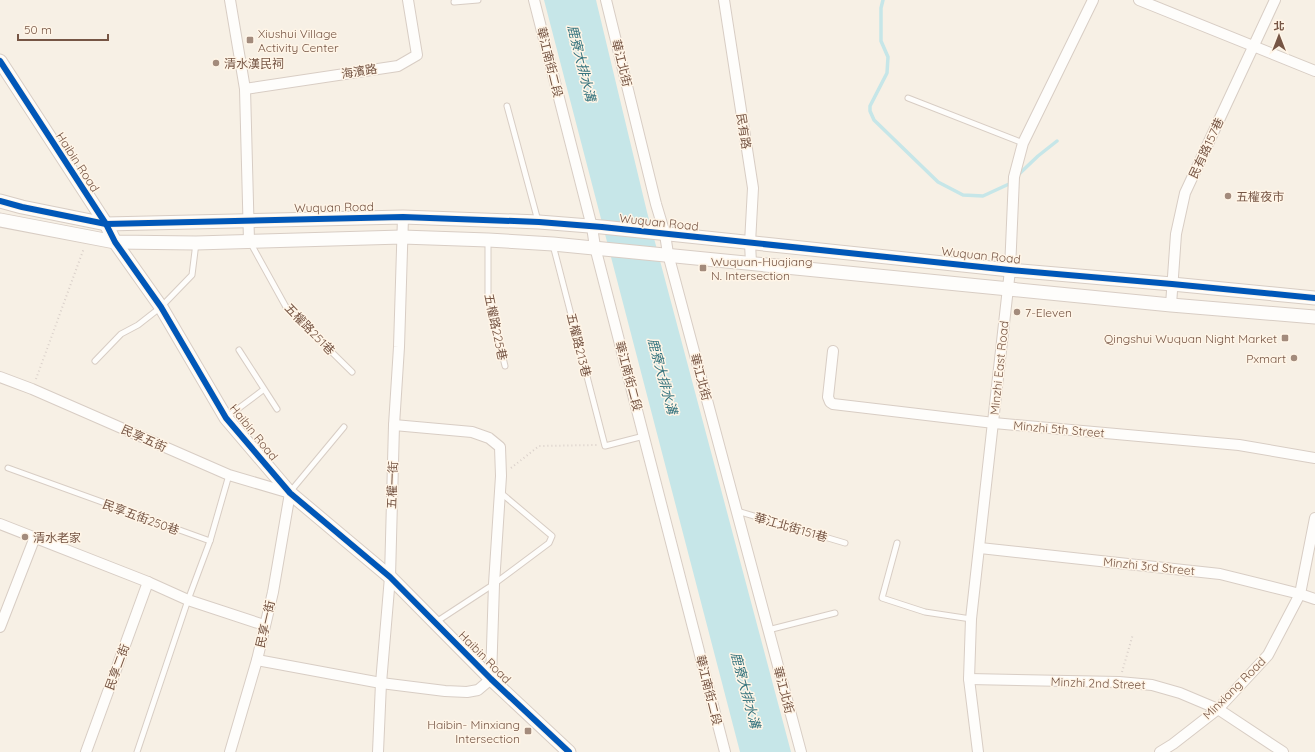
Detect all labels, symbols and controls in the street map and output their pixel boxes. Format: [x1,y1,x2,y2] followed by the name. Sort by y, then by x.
[18,16,108,42] scale bar
[1259,16,1299,56] north arrow
[1274,19,1285,33] text: 北
[24,22,52,37] text: 50 m
[565,23,600,105] water label: 鹿寮大排水溝
[534,25,566,99] street label: 華江南街二段
[258,26,339,55] place label: Xiushui Village Activity Center
[245,35,255,45] marker: Xiushui Village Activity Center
[609,38,635,88] street label: 華江北街
[224,56,284,71] place label: 清水漢民祠
[211,58,221,68] marker: 清水漢民祠
[340,61,378,81] street label: 海濱路
[734,112,754,150] street label: 民有路
[1185,115,1227,181] street label: 民有路157巷
[53,129,103,195] street label: Haibin Road
[1236,189,1284,204] place label: 五權夜市
[1223,191,1233,201] marker: 五權夜市
[294,199,374,215] street label: Wuquan Road
[619,210,699,234] street label: Wuquan Road
[941,243,1021,267] street label: Wuquan Road
[711,254,813,283] place label: Wuquan-Huajiang N. Intersection
[698,263,708,273] marker: Wuquan-Huajiang N. Intersection
[482,292,510,362] street label: 五權路225巷
[282,300,338,358] street label: 五權路251巷
[1025,305,1072,320] place label: 7-Eleven
[1012,307,1022,317] marker: 7-Eleven
[564,311,594,379] street label: 五權路213巷
[987,320,1011,416] street label: Minzhi East Road
[1104,331,1277,346] place label: Qingshui Wuquan Night Market
[1280,333,1290,343] marker: Qingshui Wuquan Night Market
[645,336,681,418] water label: 鹿寮大排水溝
[612,339,646,413] street label: 華江南街二段
[1246,351,1286,366] place label: Pxmart
[688,352,714,402] street label: 華江北街
[1289,353,1299,363] marker: Pxmart
[227,401,281,463] street label: Haibin Road
[1013,418,1105,440] street label: Minzhi 5th Street
[119,421,169,455] street label: 民享五街
[384,461,400,509] street label: 五權一街
[101,496,181,538] street label: 民享五街250巷
[753,509,829,545] street label: 華江北街151巷
[33,530,81,545] place label: 清水老家
[20,532,30,542] marker: 清水老家
[1103,554,1195,578] street label: Minzhi 3rd Street
[252,599,278,649] street label: 民享一街
[456,628,514,686] street label: Haibin Road
[102,642,132,692] street label: 民享二街
[728,650,764,732] water label: 鹿寮大排水溝
[693,653,725,727] street label: 華江南街二段
[1200,654,1268,722] street label: Minxiang Road
[771,665,797,715] street label: 華江北街
[1050,674,1146,692] street label: Minzhi 2nd Street
[427,717,520,746] place label: Haibin- Minxiang Intersection
[523,726,533,736] marker: Haibin- Minxiang Intersection

